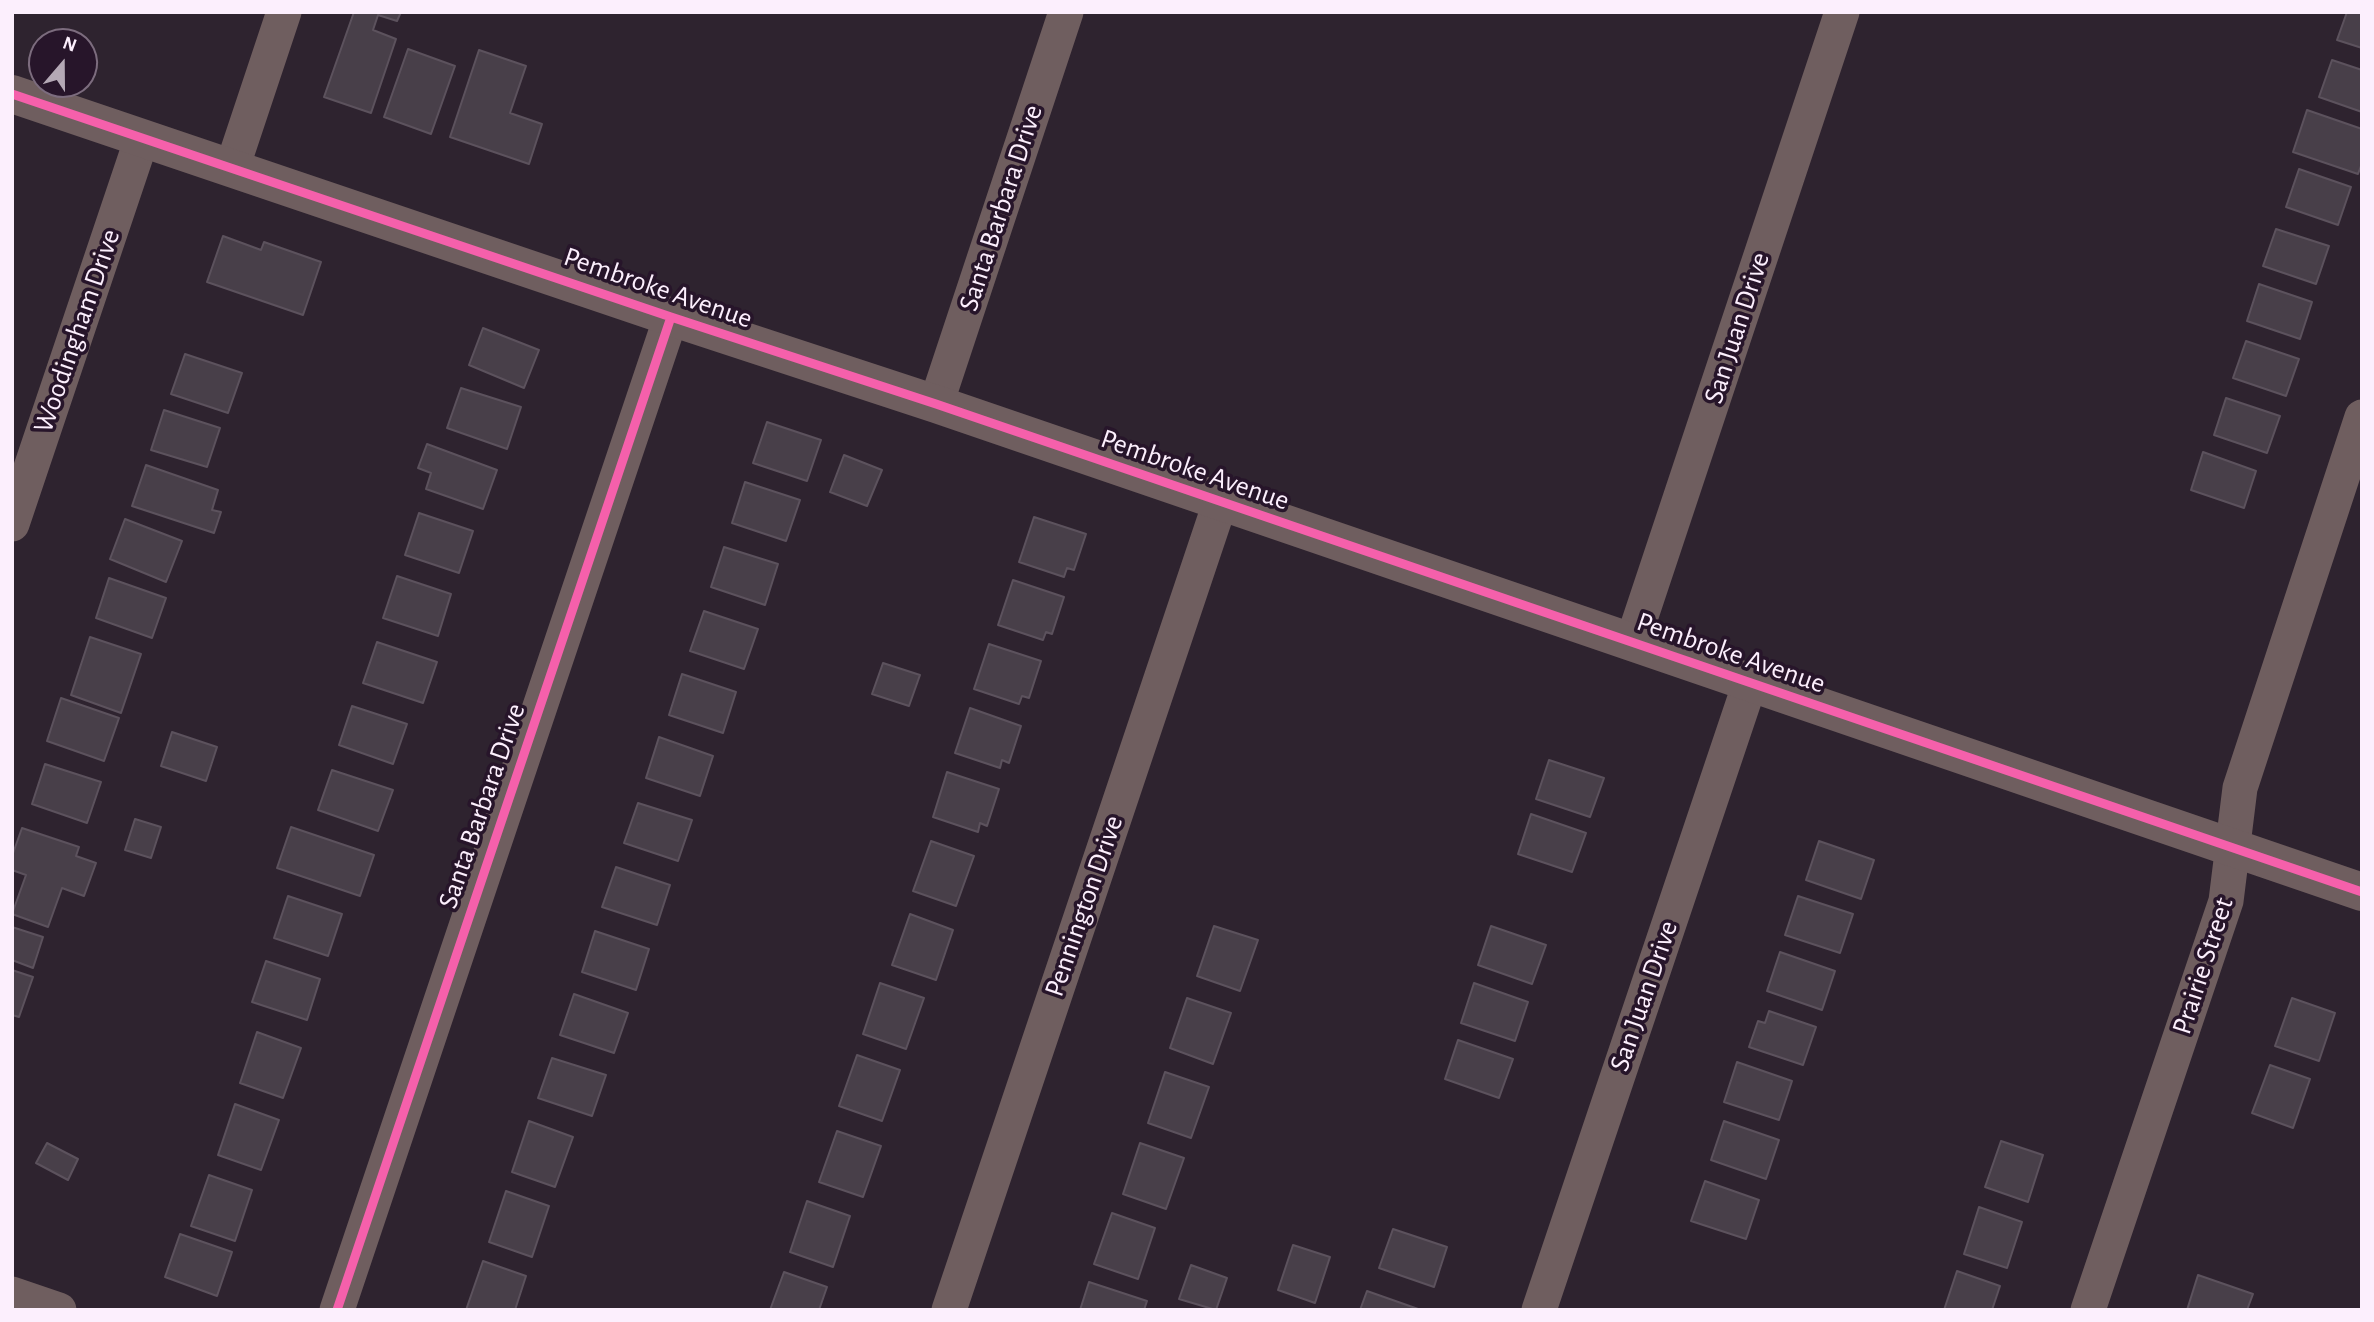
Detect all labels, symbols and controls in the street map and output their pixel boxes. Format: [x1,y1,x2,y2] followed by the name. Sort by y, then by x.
[28,28,98,98] north arrow
[60,33,79,56] text: N
[952,101,1050,315] street label: Santa Barbara Drive
[26,225,128,437] street label: Woodingham Drive
[559,240,757,336] street label: Pembroke Avenue
[1697,248,1777,408] street label: San Juan Drive
[1096,422,1294,518] street label: Pembroke Avenue
[1632,605,1830,701] street label: Pembroke Avenue
[431,699,533,913] street label: Santa Barbara Drive
[1037,811,1131,1001] street label: Pennington Drive
[2165,893,2241,1039] street label: Prairie Street
[1603,916,1685,1076] street label: San Juan Drive

